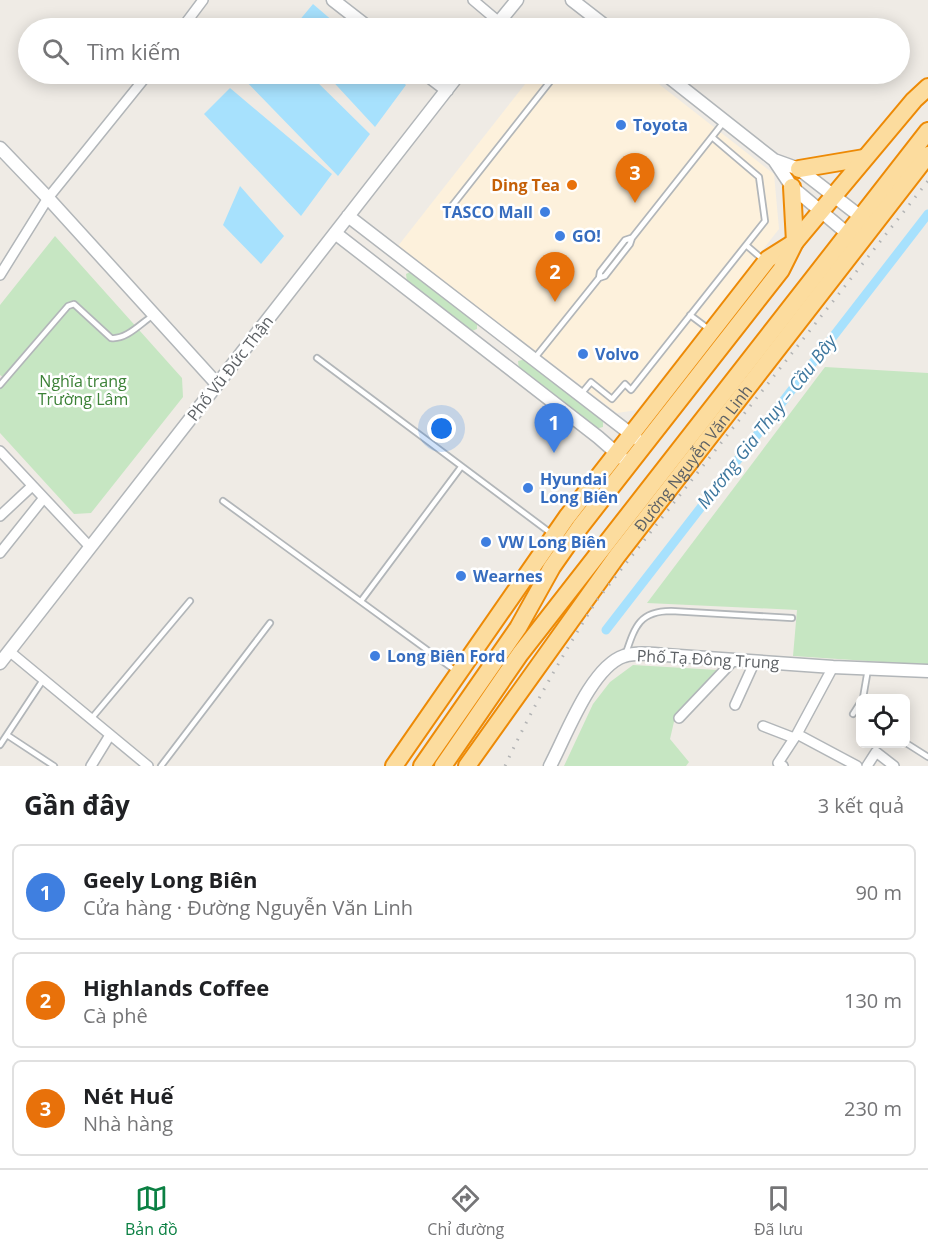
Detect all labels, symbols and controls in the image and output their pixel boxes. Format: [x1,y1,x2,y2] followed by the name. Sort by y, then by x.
[18,18,910,84] search box
[39,35,72,68] icon: search
[87,36,181,66] text: Tìm kiếm
[633,114,688,136] place label: Toyota
[614,118,628,132] marker: Toyota
[616,154,654,203] pin: 3
[491,174,560,196] place label: Ding Tea
[565,178,579,192] marker: Ding Tea
[442,201,533,223] place label: TASCO Mall
[538,205,552,219] marker: TASCO Mall
[572,225,601,247] place label: GO!
[553,229,567,243] marker: GO!
[536,252,574,302] pin: 2
[182,311,278,425] street label: Phố Vũ Đức Thận
[691,328,842,513] water label: Mương Gia Thụy – Cầu Bây
[595,343,639,365] place label: Volvo
[576,347,590,361] marker: Volvo
[38,370,128,410] park label: Nghĩa trang Trường Lâm
[629,380,757,536] street label: Đường Nguyễn Văn Linh
[534,404,574,453] pin: 1
[427,414,456,443] your location
[540,468,618,508] place label: Hyundai Long Biên
[521,481,535,495] marker: Hyundai Long Biên
[498,531,606,553] place label: VW Long Biên
[479,535,493,549] marker: VW Long Biên
[473,565,543,587] place label: Wearnes
[454,569,468,583] marker: Wearnes
[636,644,780,674] street label: Phố Tạ Đông Trung
[387,645,506,667] place label: Long Biên Ford
[368,649,382,663] marker: Long Biên Ford
[856,694,910,748] map controls
[856,694,910,748] button: locate
[24,787,130,823] text: Gần đây
[818,792,904,819] text: 3 kết quả
[83,864,257,894] text: Geely Long Biên
[40,879,51,906] text: 1
[855,879,902,906] text: 90 m
[83,894,413,921] text: Cửa hàng · Đường Nguyễn Văn Linh
[83,972,269,1002] text: Highlands Coffee
[40,987,51,1014] text: 2
[844,987,902,1014] text: 130 m
[83,1002,148,1029] text: Cà phê
[83,1080,173,1110] text: Nét Huế
[40,1095,51,1122] text: 3
[844,1095,902,1122] text: 230 m
[83,1110,173,1137] text: Nhà hàng
[125,1182,178,1240] tab: Bản đồ
[427,1182,504,1240] tab: Chỉ đường
[754,1182,803,1240] tab: Đã lưu

